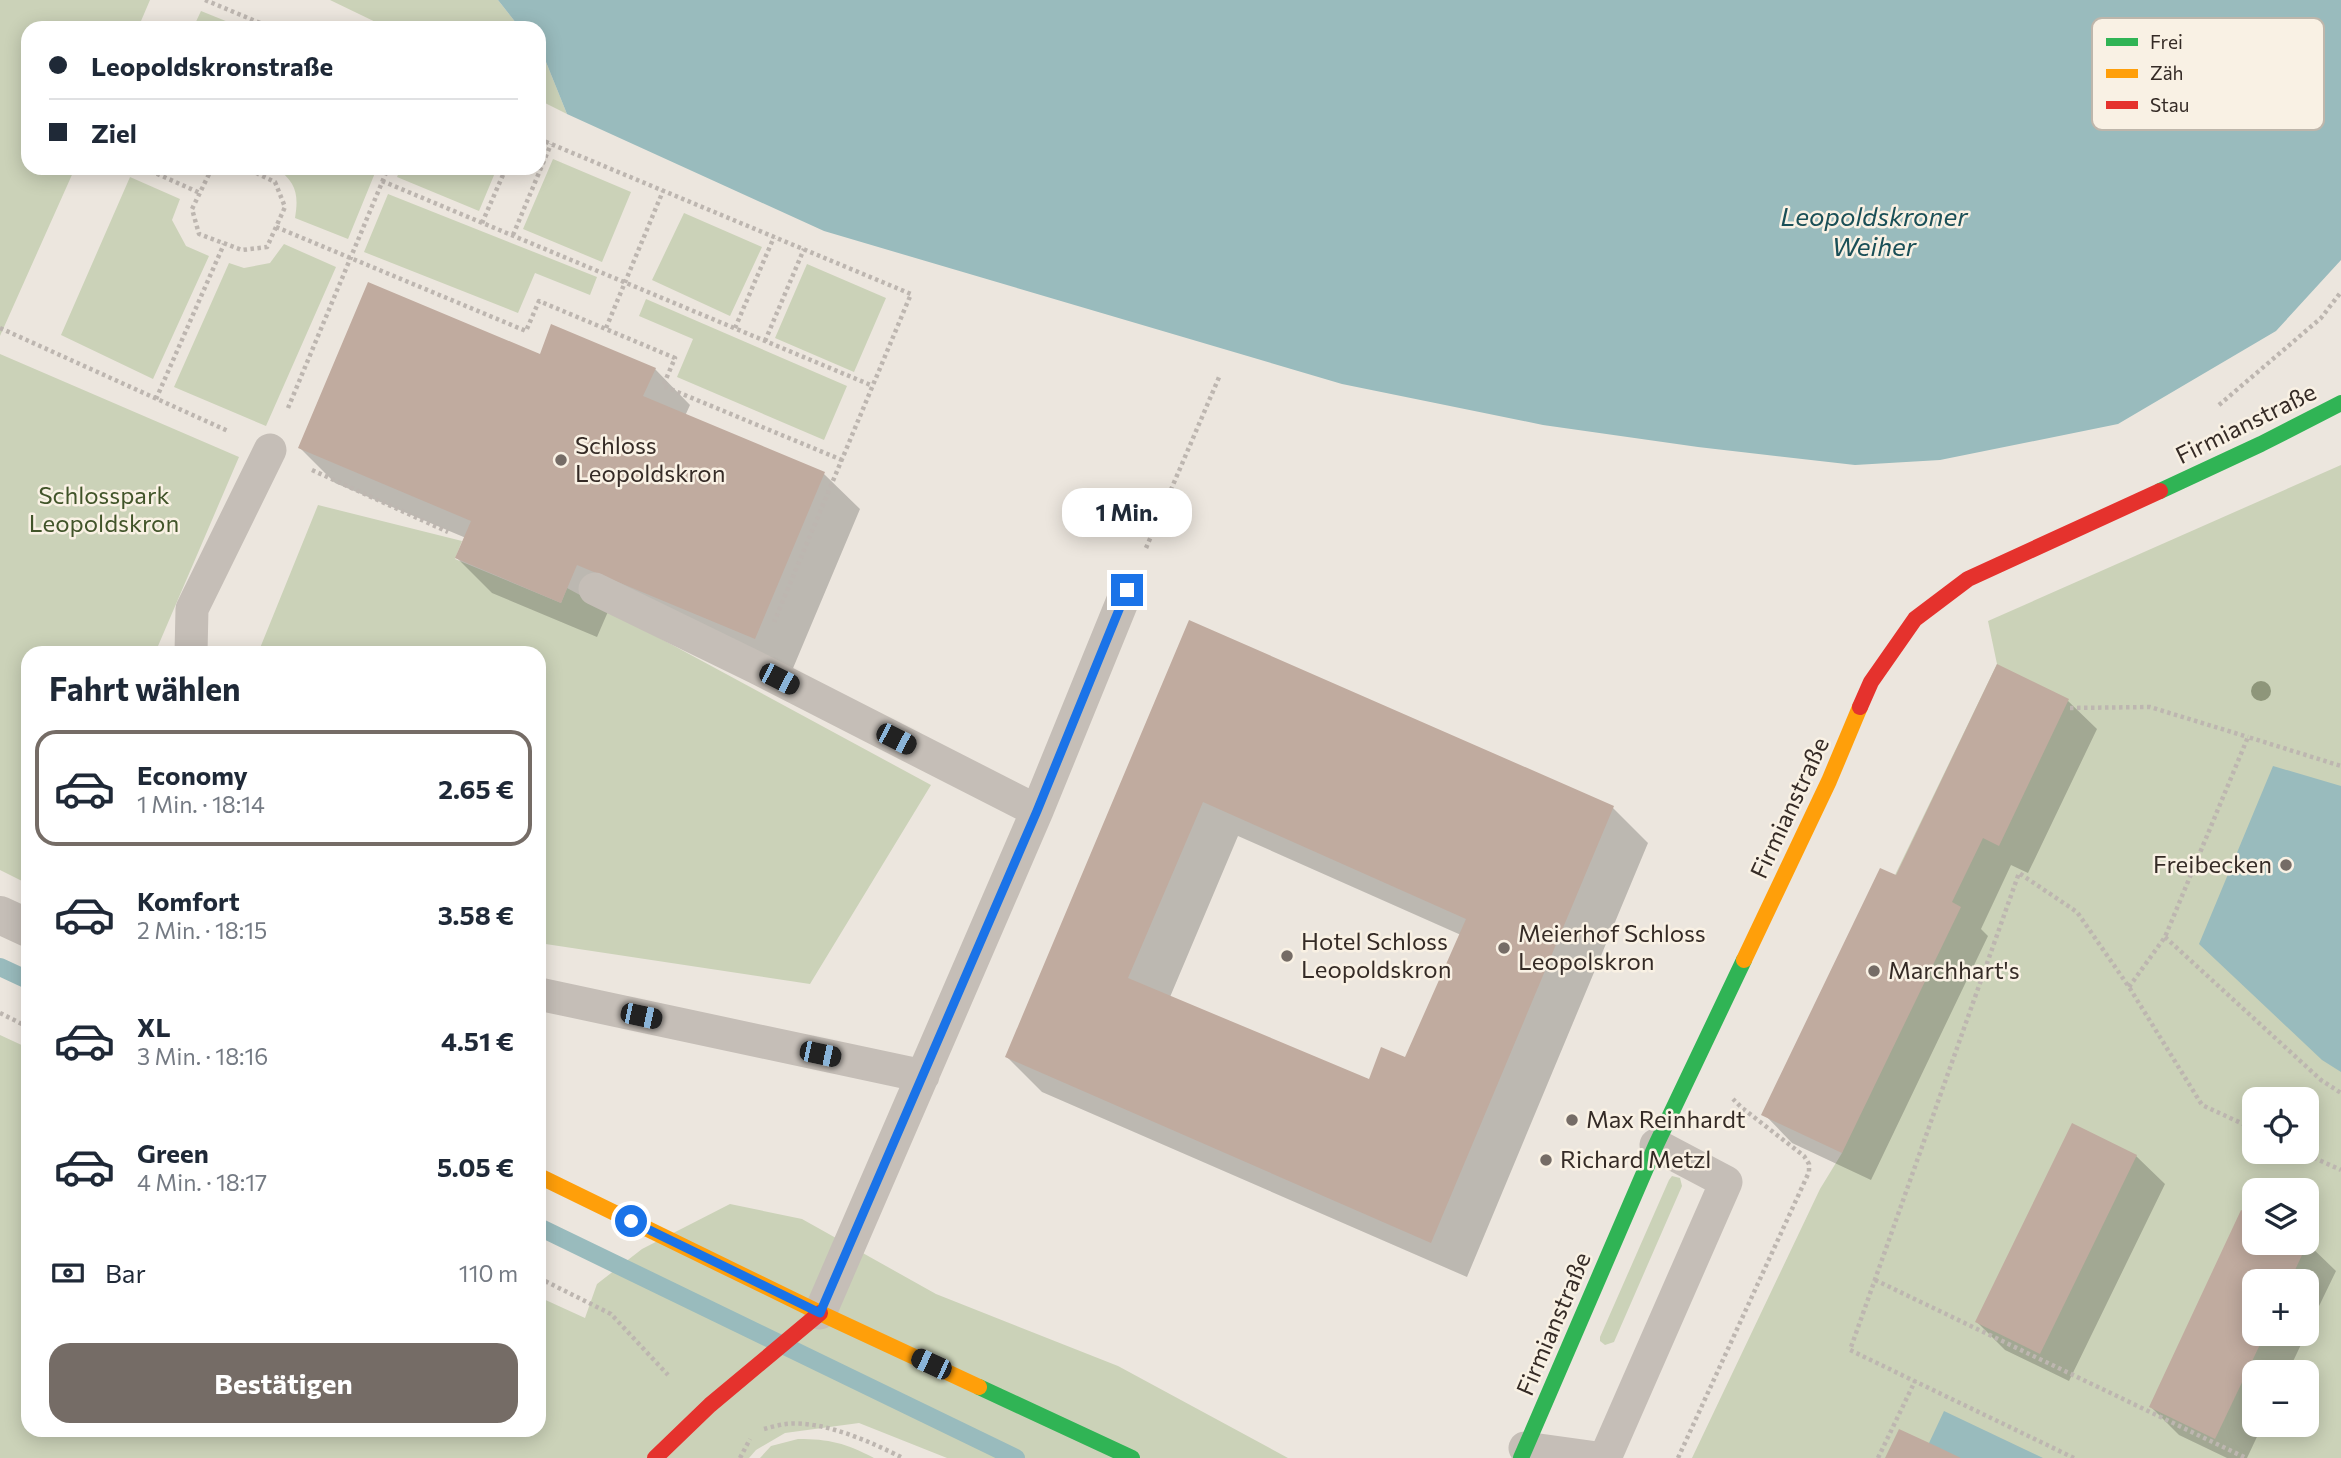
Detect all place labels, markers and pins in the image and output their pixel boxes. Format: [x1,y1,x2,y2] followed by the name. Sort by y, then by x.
[575,430,725,487] place label: Schloss Leopoldskron
[553,452,569,468] marker: Schloss Leopoldskron
[2153,849,2272,878] place label: Freibecken
[2278,857,2294,873] marker: Freibecken
[1518,918,1706,975] place label: Meierhof Schloss Leopolskron
[1301,926,1451,983] place label: Hotel Schloss Leopoldskron
[1496,940,1512,956] marker: Meierhof Schloss Leopolskron
[1279,948,1295,964] marker: Hotel Schloss Leopoldskron
[1888,955,2020,984] place label: Marchhart's
[1866,963,1882,979] marker: Marchhart's
[1586,1104,1746,1133] place label: Max Reinhardt
[1564,1112,1580,1128] marker: Max Reinhardt
[1560,1144,1711,1173] place label: Richard Metzl
[1538,1152,1554,1168] marker: Richard Metzl

